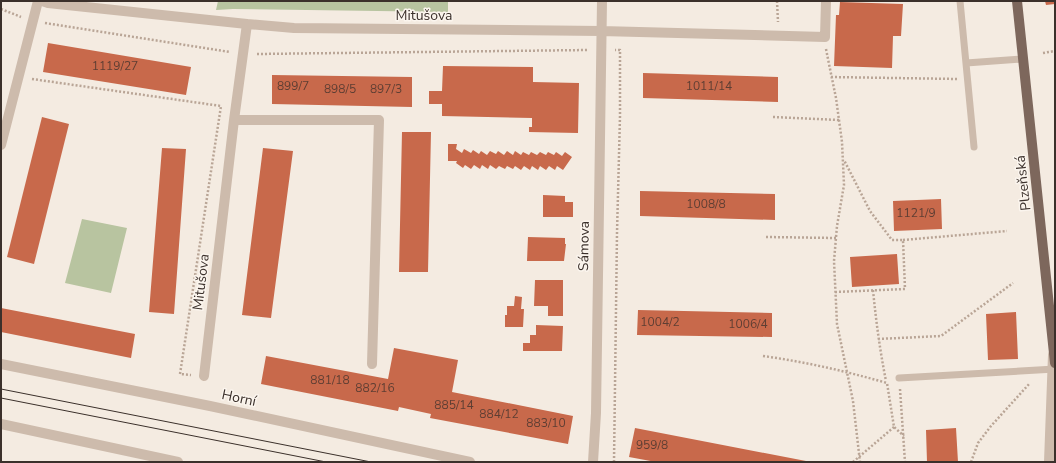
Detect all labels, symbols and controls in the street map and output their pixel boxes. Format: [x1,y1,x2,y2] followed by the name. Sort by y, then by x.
[396,6,452,25] street label: Mitušova
[92,58,138,74] house number: 1119/27
[277,78,309,94] house number: 899/7
[686,78,732,94] house number: 1011/14
[324,81,356,97] house number: 898/5
[370,81,402,97] house number: 897/3
[1011,154,1035,212] street label: Plzeňská
[686,196,726,212] house number: 1008/8
[896,205,936,221] house number: 1121/9
[574,221,594,271] street label: Sámova
[188,253,214,311] street label: Mitušova
[640,314,680,330] house number: 1004/2
[728,316,768,332] house number: 1006/4
[310,372,350,388] house number: 881/18
[355,380,395,396] house number: 882/16
[220,385,259,411] street label: Horní
[434,397,474,413] house number: 885/14
[479,406,519,422] house number: 884/12
[526,415,566,431] house number: 883/10
[636,437,668,453] house number: 959/8

